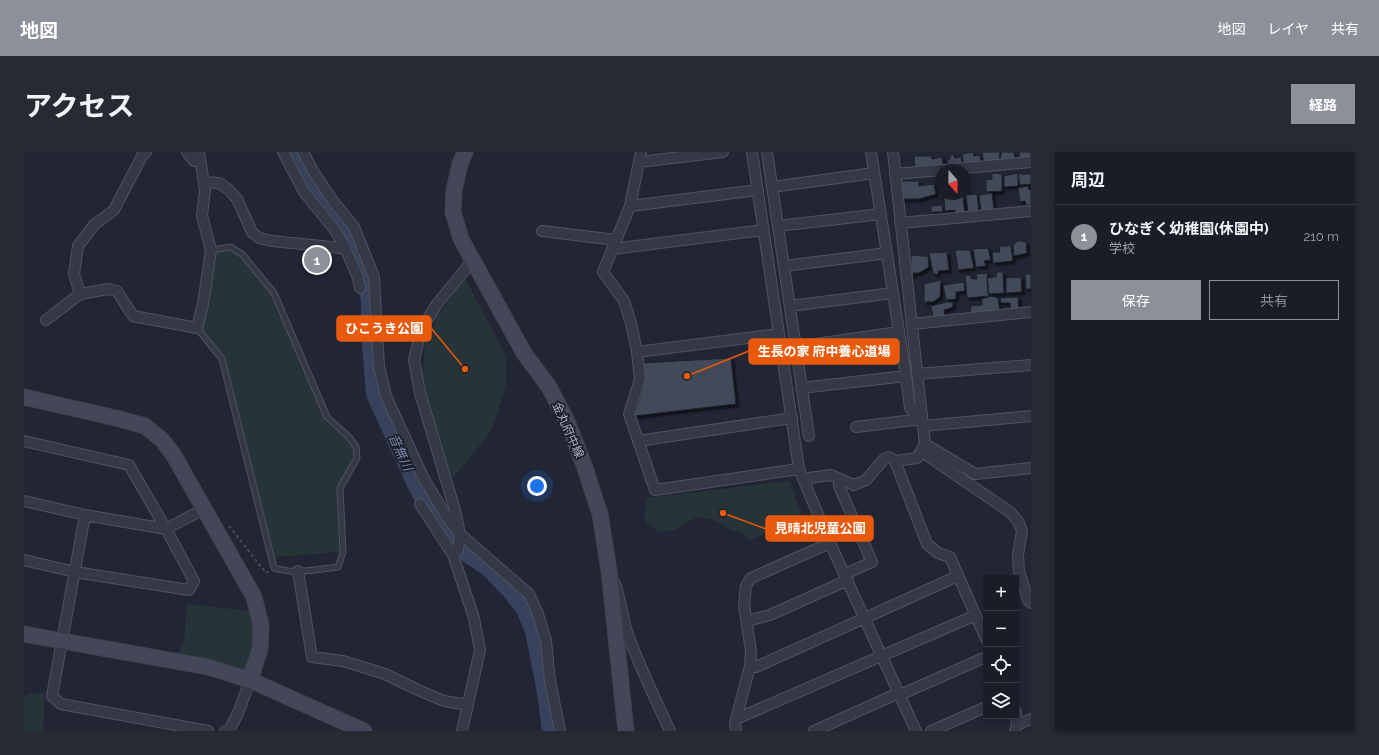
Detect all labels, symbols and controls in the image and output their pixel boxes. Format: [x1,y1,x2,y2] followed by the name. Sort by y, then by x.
[20,19,58,41] text: 地図
[1217,21,1245,37] text: 地図
[1267,21,1309,37] text: レイヤ
[1331,21,1359,37] text: 共有
[1291,84,1355,124] button: 経路
[24,90,135,123] text: アクセス
[935,164,971,200] north arrow
[1071,170,1105,190] text: 周辺
[1109,220,1269,238] text: ひなぎく幼稚園(休園中)
[1081,229,1087,244] text: 1
[1303,229,1339,244] text: 210 m
[1109,241,1135,256] text: 学校
[304,245,330,275] pin: 1
[1071,280,1201,320] button: 保存
[1209,280,1339,320] button: 共有
[337,316,431,341] callout: ひこうき公園
[345,321,423,336] text: ひこうき公園
[749,339,899,364] callout: 生長の家 府中養心道場
[757,344,891,359] text: 生長の家 府中養心道場
[549,400,587,460] street label: 金丸府中線
[386,431,416,475] water label: 音無川
[527,476,547,496] your location
[766,516,873,541] callout: 見晴北児童公園
[774,521,866,536] text: 見晴北児童公園
[983,575,1019,719] map controls
[983,575,1019,611] button: +
[983,611,1019,647] button: −
[983,647,1019,683] button: locate
[983,683,1019,719] button: layers

